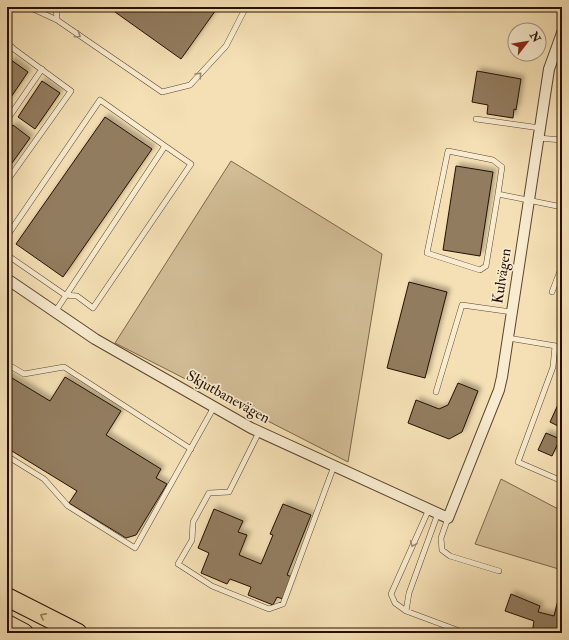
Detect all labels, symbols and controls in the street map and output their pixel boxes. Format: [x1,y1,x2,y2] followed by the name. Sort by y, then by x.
[507,22,547,62] north arrow
[527,29,544,46] text: N
[73,30,80,37] one-way arrow
[194,72,202,80] one-way arrow
[488,247,516,305] street label: Kulvägen
[183,366,273,428] street label: Skjutbanevägen
[410,540,418,548] one-way arrow
[40,613,48,621] one-way arrow

